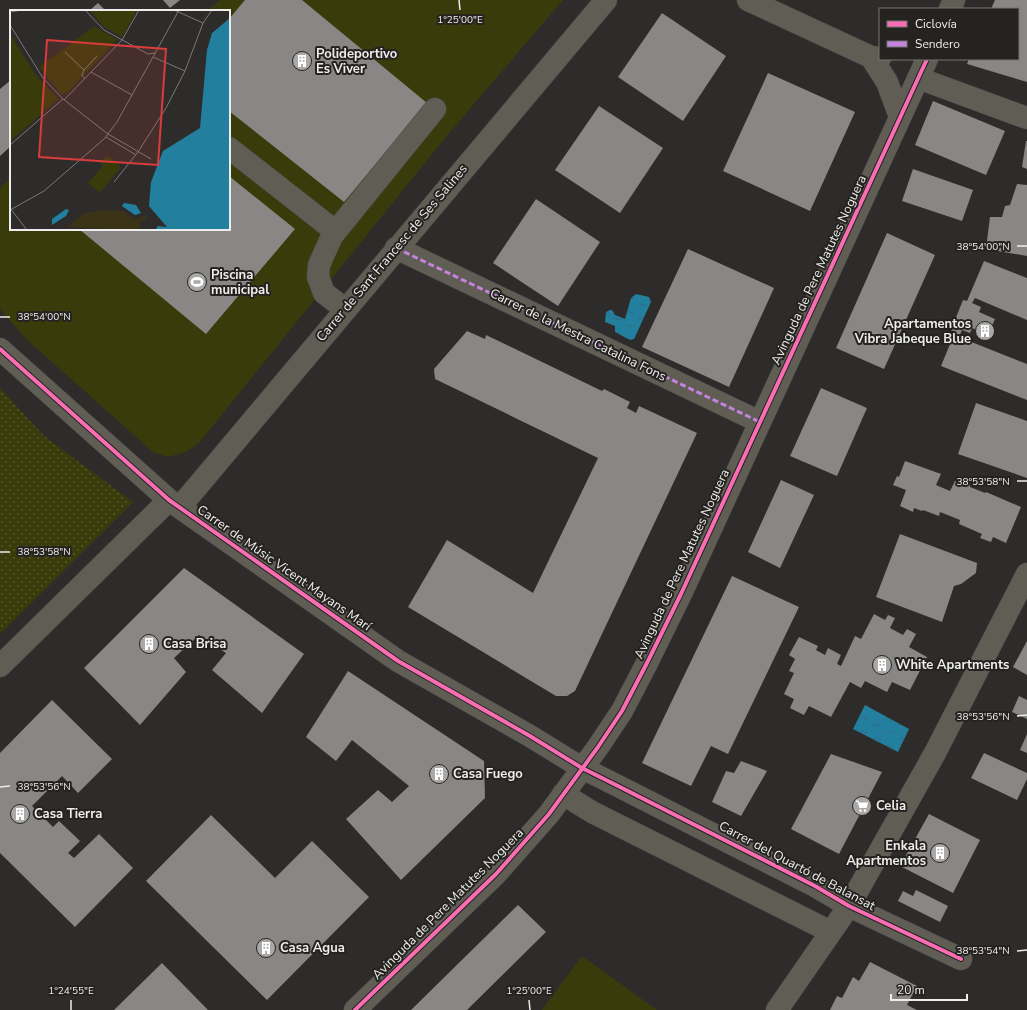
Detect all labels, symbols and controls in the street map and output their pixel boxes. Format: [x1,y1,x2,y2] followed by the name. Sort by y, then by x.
[879,8,1019,60] legend
[10,10,230,230] inset map
[437,13,483,27] text: 1°25'00"E
[915,16,957,32] text: Ciclovía
[915,36,960,52] text: Sendero
[316,45,397,78] place label: Polideportivo Es Viver
[291,50,313,72] building icon: Polideportivo Es Viver
[312,160,472,346] street label: Carrer de Sant Francesc de Ses Salines
[767,172,871,368] street label: Avinguda de Pere Matutes Noguera
[956,240,1010,254] text: 38°54'00"N
[211,266,270,299] place label: Piscina municipal
[186,271,208,293] sports icon: Piscina municipal
[487,284,669,386] street label: Carrer de la Mestra Catalina Fons
[17,310,71,324] text: 38°54'00"N
[854,315,971,348] place label: Apartamentos Vibra Jabeque Blue
[974,320,996,342] building icon: Apartamentos Vibra Jabeque Blue
[630,466,734,662] street label: Avinguda de Pere Matutes Noguera
[956,475,1010,489] text: 38°53'58"N
[193,501,375,636] street label: Carrer de Músic Vicent Mayans Marí
[17,545,71,559] text: 38°53'58"N
[138,633,160,655] building icon: Casa Brisa
[163,635,226,653] place label: Casa Brisa
[871,654,893,676] building icon: White Apartments
[896,656,1009,674] place label: White Apartments
[956,710,1010,724] text: 38°53'56"N
[428,763,450,785] building icon: Casa Fuego
[453,765,523,783] place label: Casa Fuego
[17,780,71,794] text: 38°53'56"N
[851,795,873,817] supermarket icon: Celia
[876,797,906,815] place label: Celia
[9,803,31,825] building icon: Casa Tierra
[34,805,102,823] place label: Casa Tierra
[716,817,879,915] street label: Carrer del Quartó de Balansat
[368,824,528,984] street label: Avinguda de Pere Matutes Noguera
[846,837,926,870] place label: Enkala Apartmentos
[929,842,951,864] building icon: Enkala Apartmentos
[255,937,277,959] building icon: Casa Agua
[280,939,345,957] place label: Casa Agua
[956,944,1010,958] text: 38°53'54"N
[891,976,967,1002] scale bar
[897,982,925,998] text: 20 m
[48,984,94,998] text: 1°24'55"E
[506,984,552,998] text: 1°25'00"E

